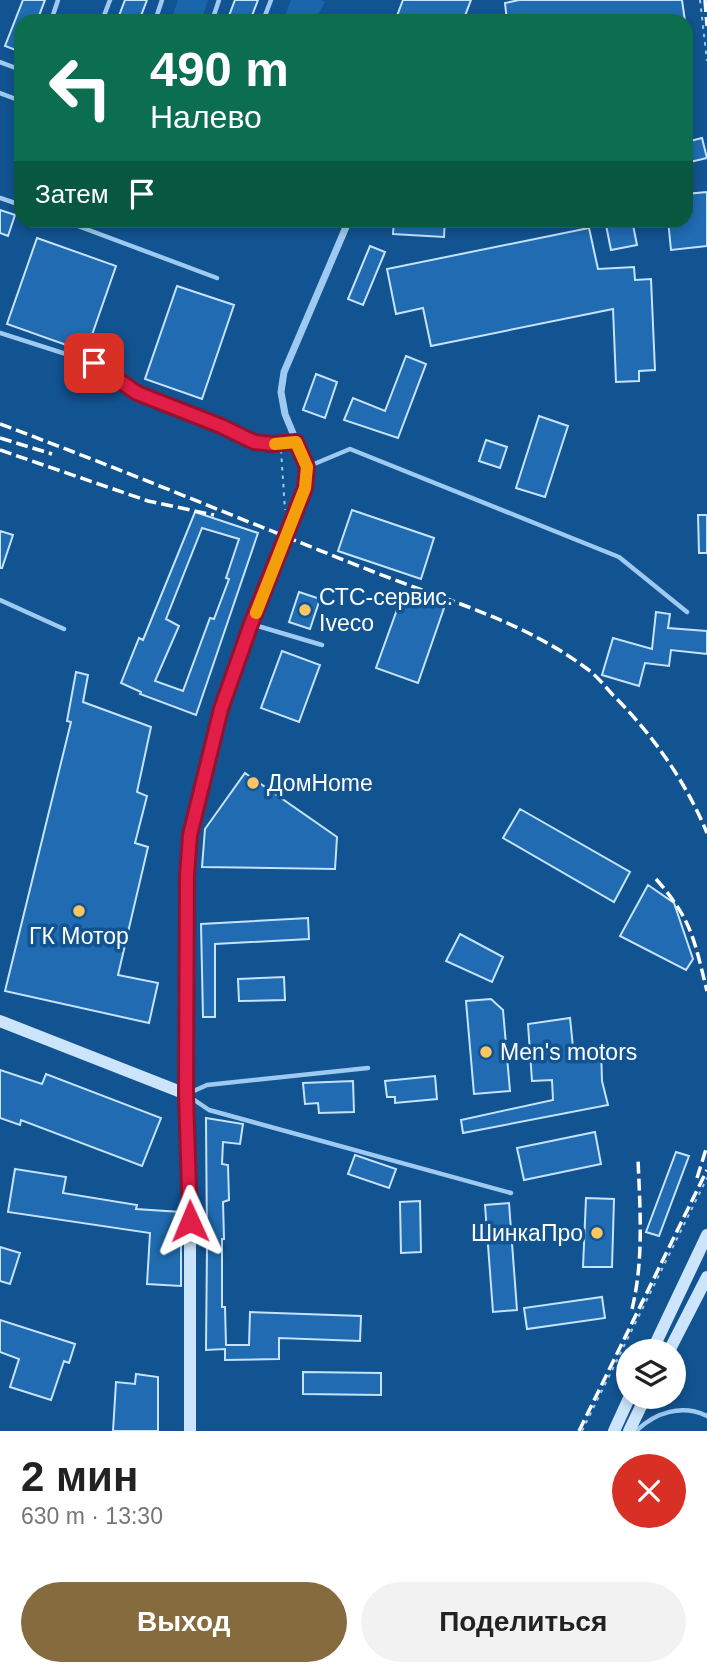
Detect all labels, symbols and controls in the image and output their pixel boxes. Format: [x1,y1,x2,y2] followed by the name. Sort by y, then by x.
[35,42,126,133] icon: left
[150,42,289,96] text: 490 m
[150,99,262,135] text: Налево
[123,175,161,213] icon: arrive
[35,179,109,209] text: Затем
[64,333,124,393] pin
[75,344,113,382] icon: arrive
[319,584,453,636] place label: СТС-сервис. Iveco
[297,602,313,618] marker: СТС-сервис. Iveco
[267,770,373,796] place label: ДомHome
[245,775,261,791] marker: ДомHome
[71,903,87,919] marker: ГК Мотор
[29,923,129,949] place label: ГК Мотор
[500,1039,637,1065] place label: Men's motors
[478,1044,494,1060] marker: Men's motors
[153,1184,227,1258] position arrow
[471,1220,583,1246] place label: ШинкаПро
[589,1225,605,1241] marker: ШинкаПро
[616,1339,686,1409] map controls
[616,1339,686,1409] button: layers
[21,1453,138,1500] text: 2 мин
[612,1454,686,1528] button: close
[21,1503,163,1529] text: 630 m · 13:30
[21,1582,347,1662] button: Выход
[361,1582,686,1662] button: Поделиться

